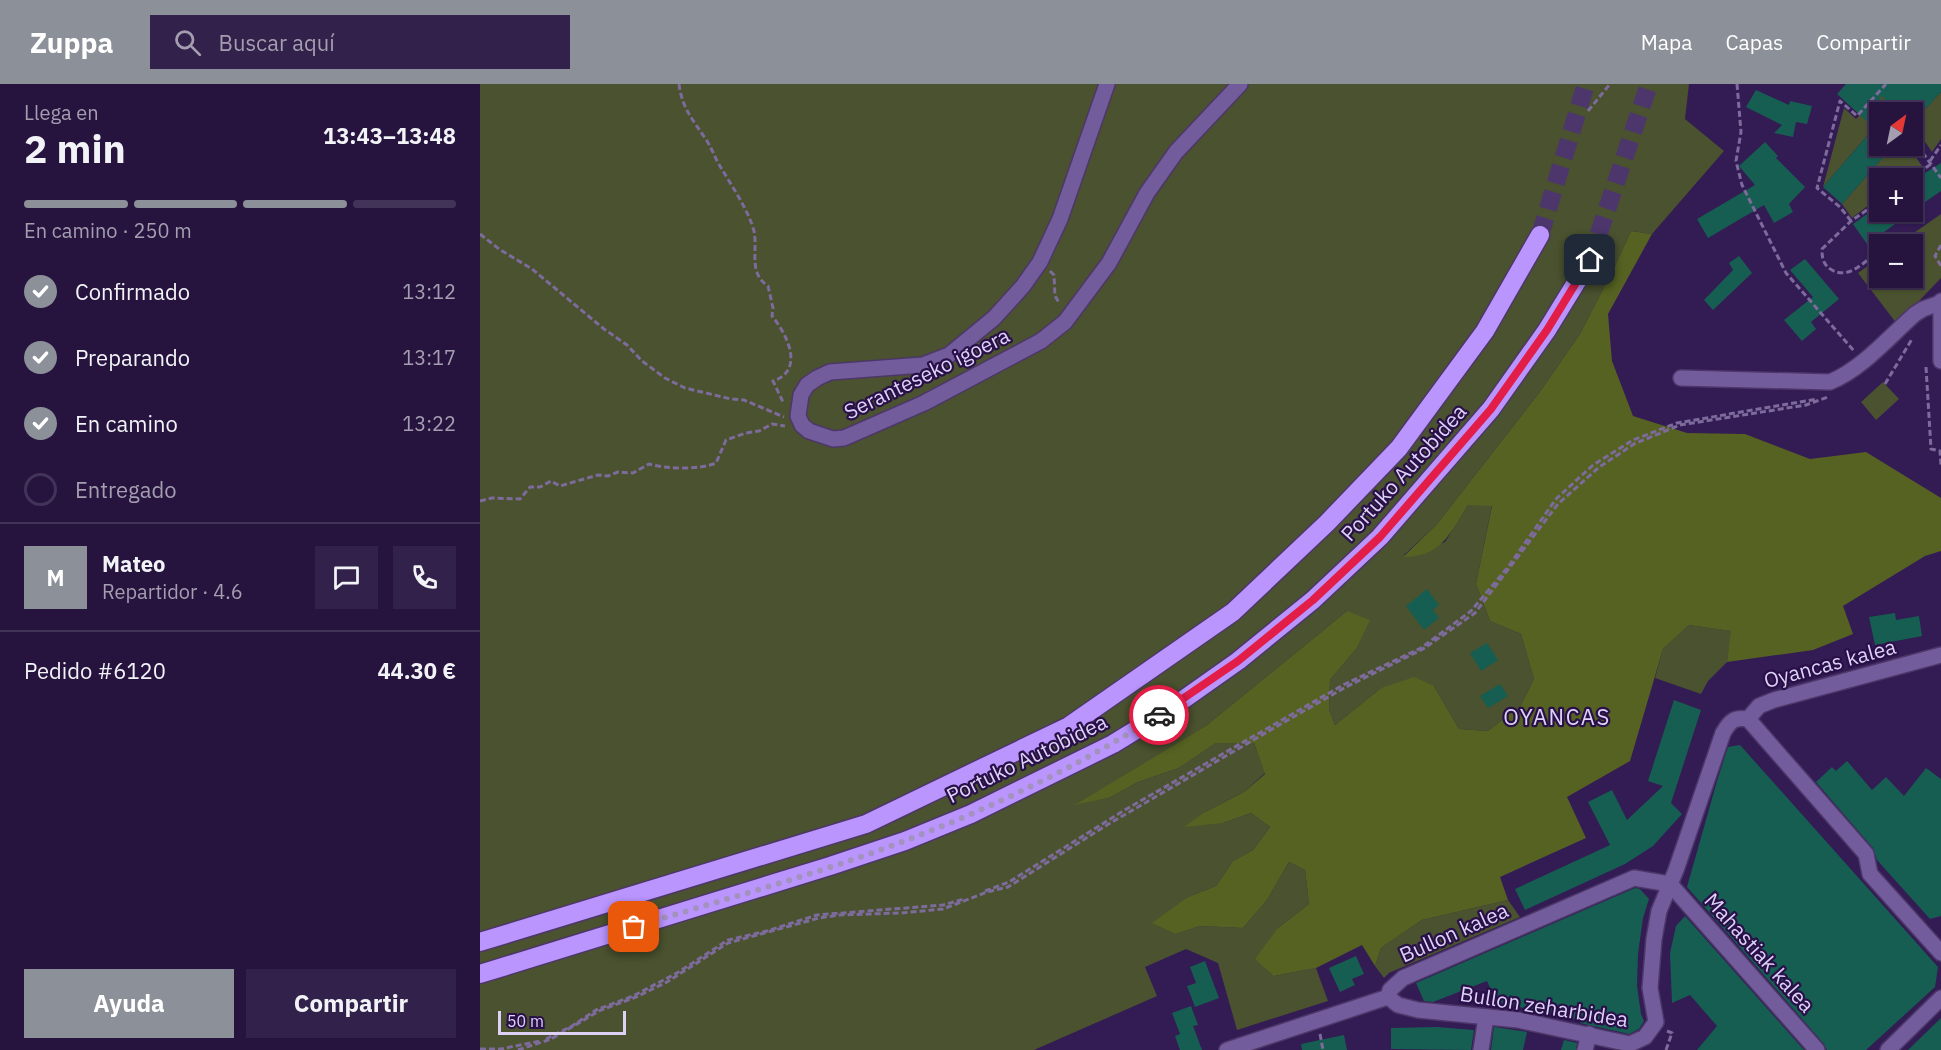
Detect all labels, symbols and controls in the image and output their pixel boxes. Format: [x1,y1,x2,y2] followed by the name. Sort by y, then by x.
[150,15,570,69] search box
[30,24,114,61] text: Zuppa
[171,26,204,59] icon: search
[219,28,335,57] text: Buscar aquí
[1641,28,1692,56] text: Mapa
[1725,28,1783,56] text: Capas
[1816,28,1911,56] text: Compartir
[24,99,99,126] text: Llega en
[1869,102,1923,156] north arrow
[1869,102,1923,288] map controls
[323,121,456,150] text: 13:43–13:48
[24,123,126,174] text: 2 min
[1869,168,1923,222] button: +
[24,217,192,244] text: En camino · 250 m
[1564,234,1615,285] pin
[1869,234,1923,288] button: −
[1573,243,1606,276] icon: home
[24,275,57,308] icon: check
[75,277,190,306] text: Confirmado
[402,278,456,305] text: 13:12
[839,321,1014,425] street label: Seranteseko igoera
[24,341,57,374] icon: check
[75,343,190,372] text: Preparando
[402,344,456,371] text: 13:17
[1334,398,1472,547] street label: Portuko Autobidea
[24,407,57,440] icon: check
[75,409,178,438] text: En camino
[402,410,456,437] text: 13:22
[75,475,176,504] text: Entregado
[315,546,378,609] button: chat
[393,546,456,609] button: phone
[102,549,166,578] text: Mateo
[46,563,65,592] text: M
[102,578,243,605] text: Repartidor · 4.6
[1761,632,1899,694] street label: Oyancas kalea
[24,656,166,685] text: Pedido #6120
[377,656,456,685] text: 44.30 €
[1129,685,1189,745] courier
[1143,699,1176,732] icon: car
[1503,702,1611,731] district label: OYANCAS
[942,707,1112,809] street label: Portuko Autobidea
[1698,886,1821,1018] street label: Mahastiak kalea
[1395,896,1512,969] street label: Bullon kalea
[608,901,659,952] pin
[617,910,650,943] icon: bag
[24,969,234,1038] button: Ayuda
[246,969,456,1038] button: Compartir
[1458,979,1630,1033] street label: Bullon zeharbidea
[498,1008,626,1036] scale bar
[507,1011,544,1031] text: 50 m

